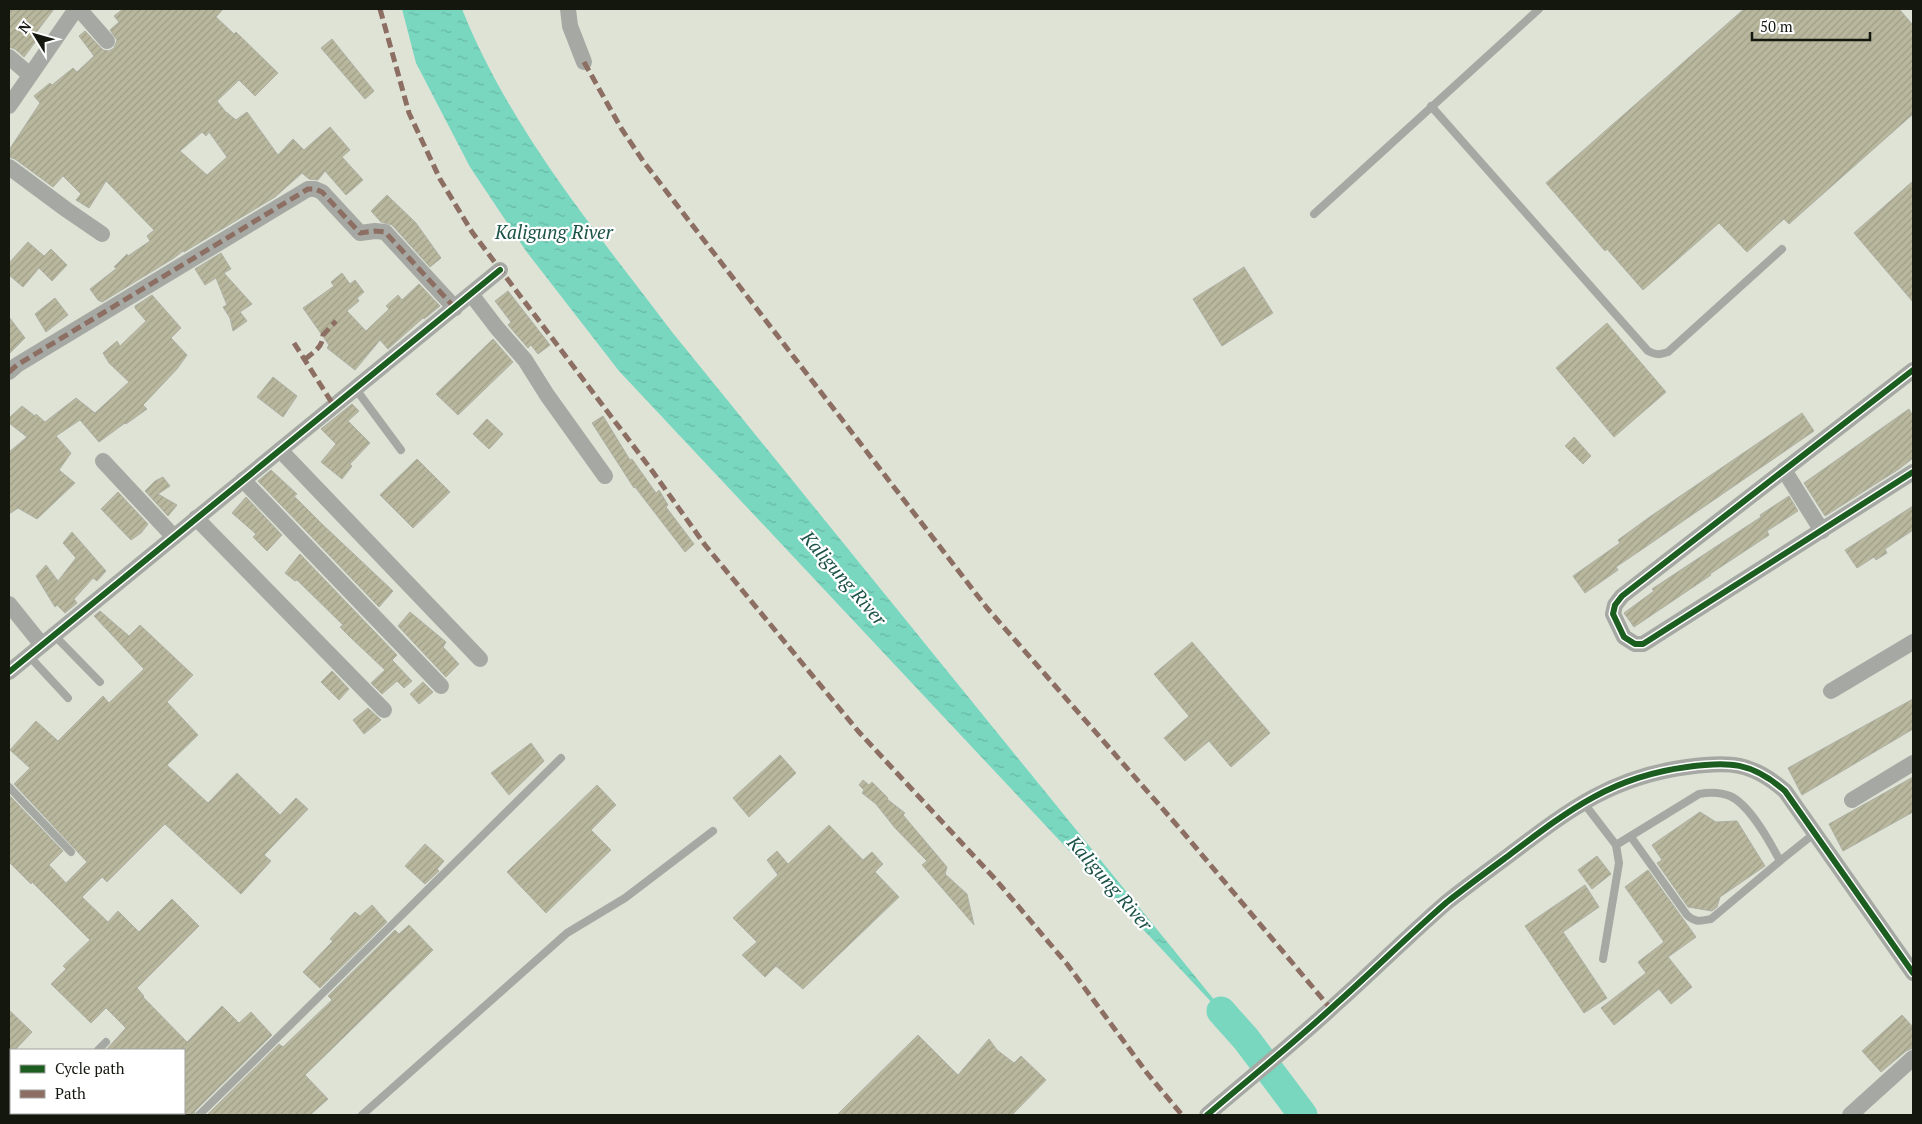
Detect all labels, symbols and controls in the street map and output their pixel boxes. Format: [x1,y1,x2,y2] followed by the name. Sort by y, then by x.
[10,10,60,60] north arrow
[1752,10,1870,42] scale bar
[1760,16,1793,36] text: 50 m
[13,17,35,37] text: N
[494,219,614,244] water label: Kaligung River
[796,524,893,631] water label: Kaligung River
[1062,829,1159,936] water label: Kaligung River
[10,1049,185,1114] legend
[55,1058,125,1078] text: Cycle path
[55,1083,86,1103] text: Path

